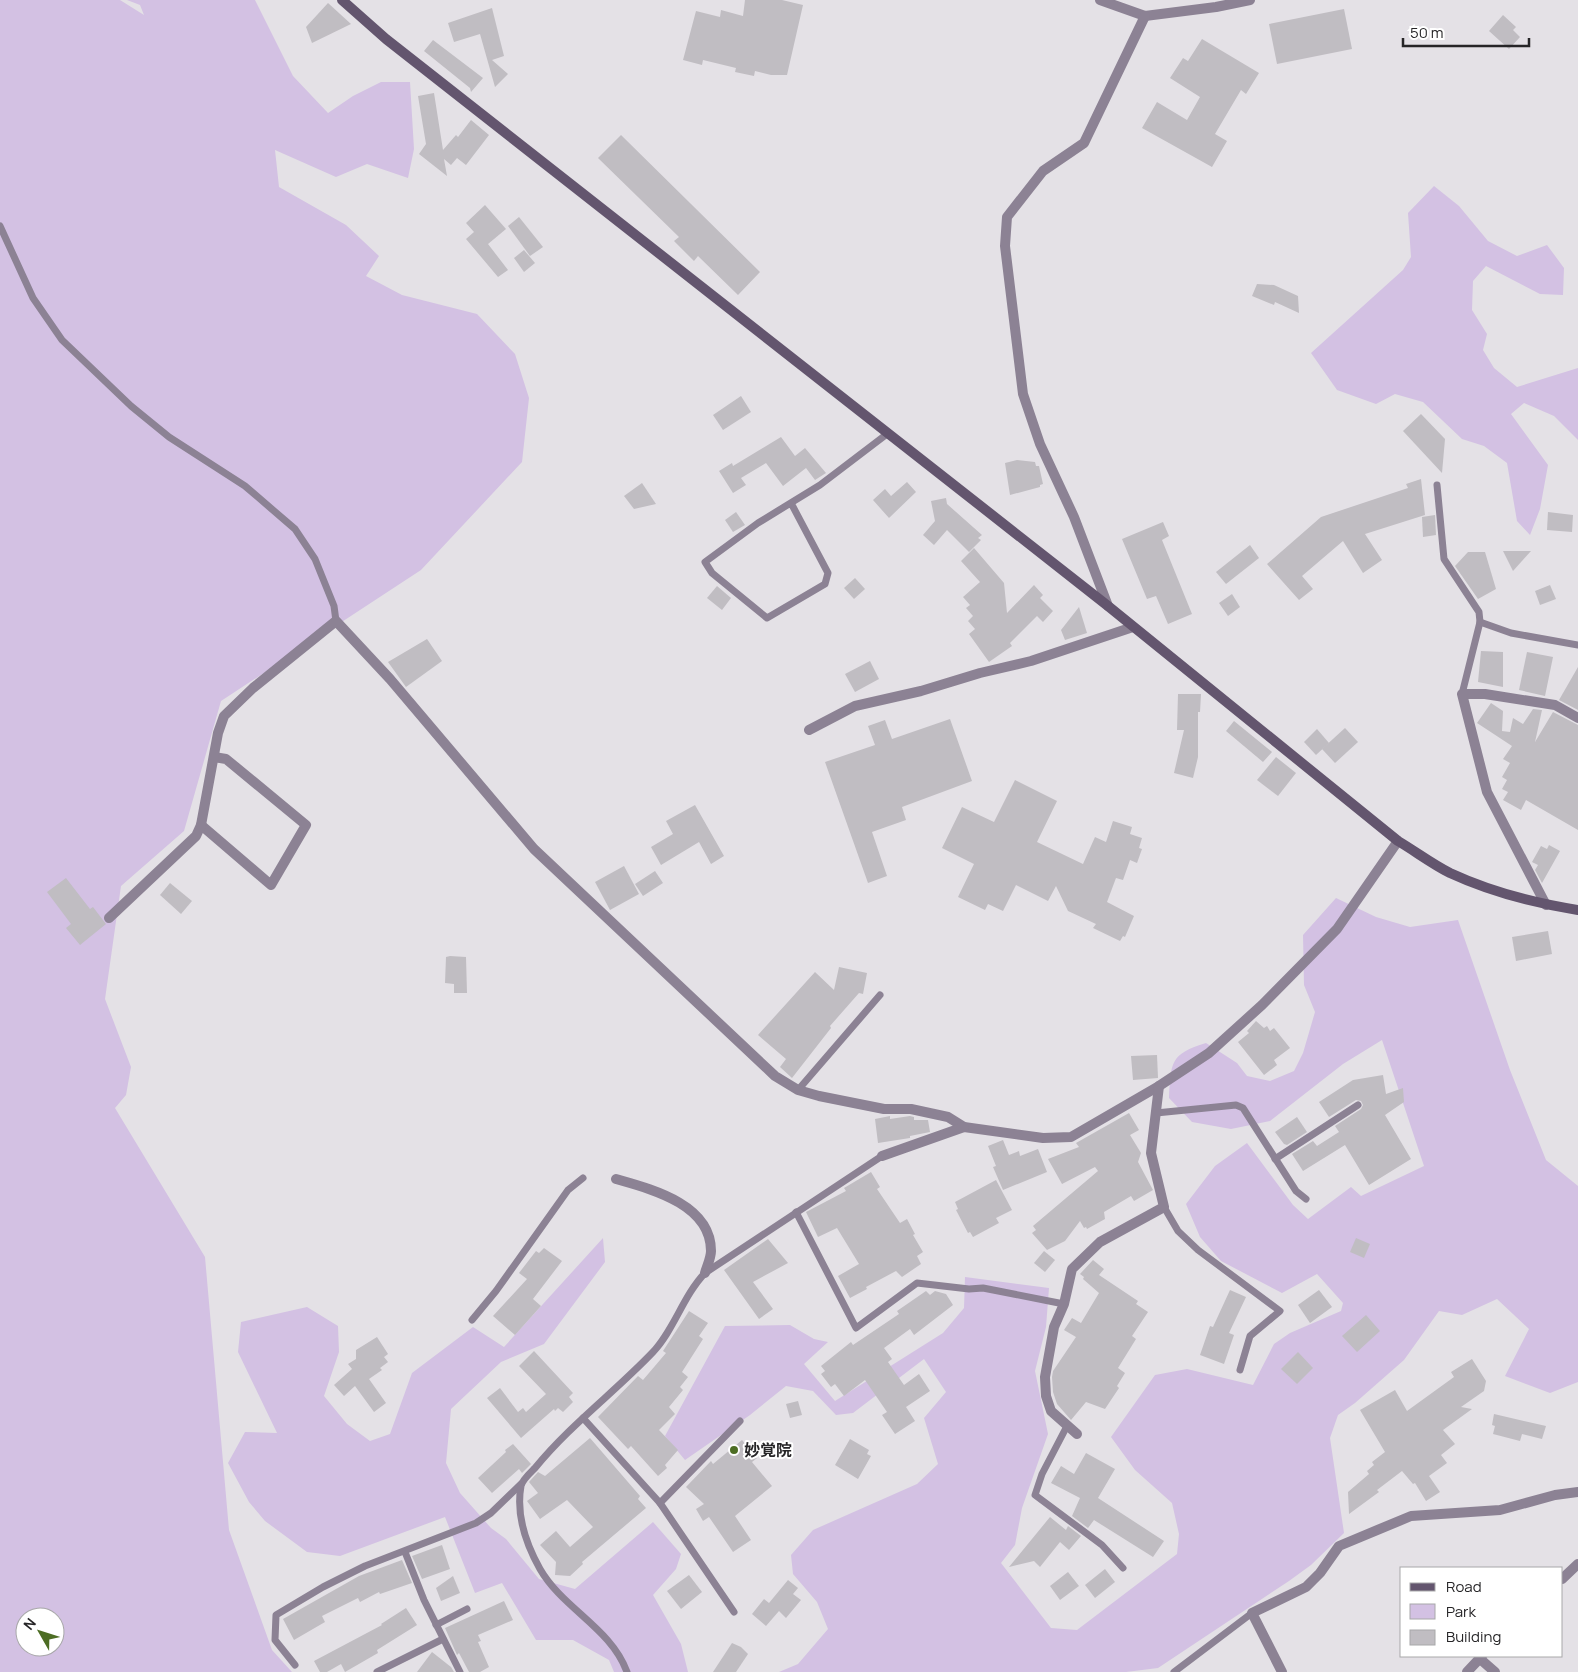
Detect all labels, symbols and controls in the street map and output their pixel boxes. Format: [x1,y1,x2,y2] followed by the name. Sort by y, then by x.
[1403,15,1529,47] scale bar
[1410,22,1444,43] text: 50 m
[744,1439,792,1461] place label: 妙覚院
[728,1444,740,1456] marker: 妙覚院
[1400,1567,1563,1657] legend
[1446,1576,1482,1597] text: Road
[1446,1601,1476,1622] text: Park
[15,1607,65,1657] north arrow
[19,1614,40,1633] text: N
[1446,1626,1501,1647] text: Building

